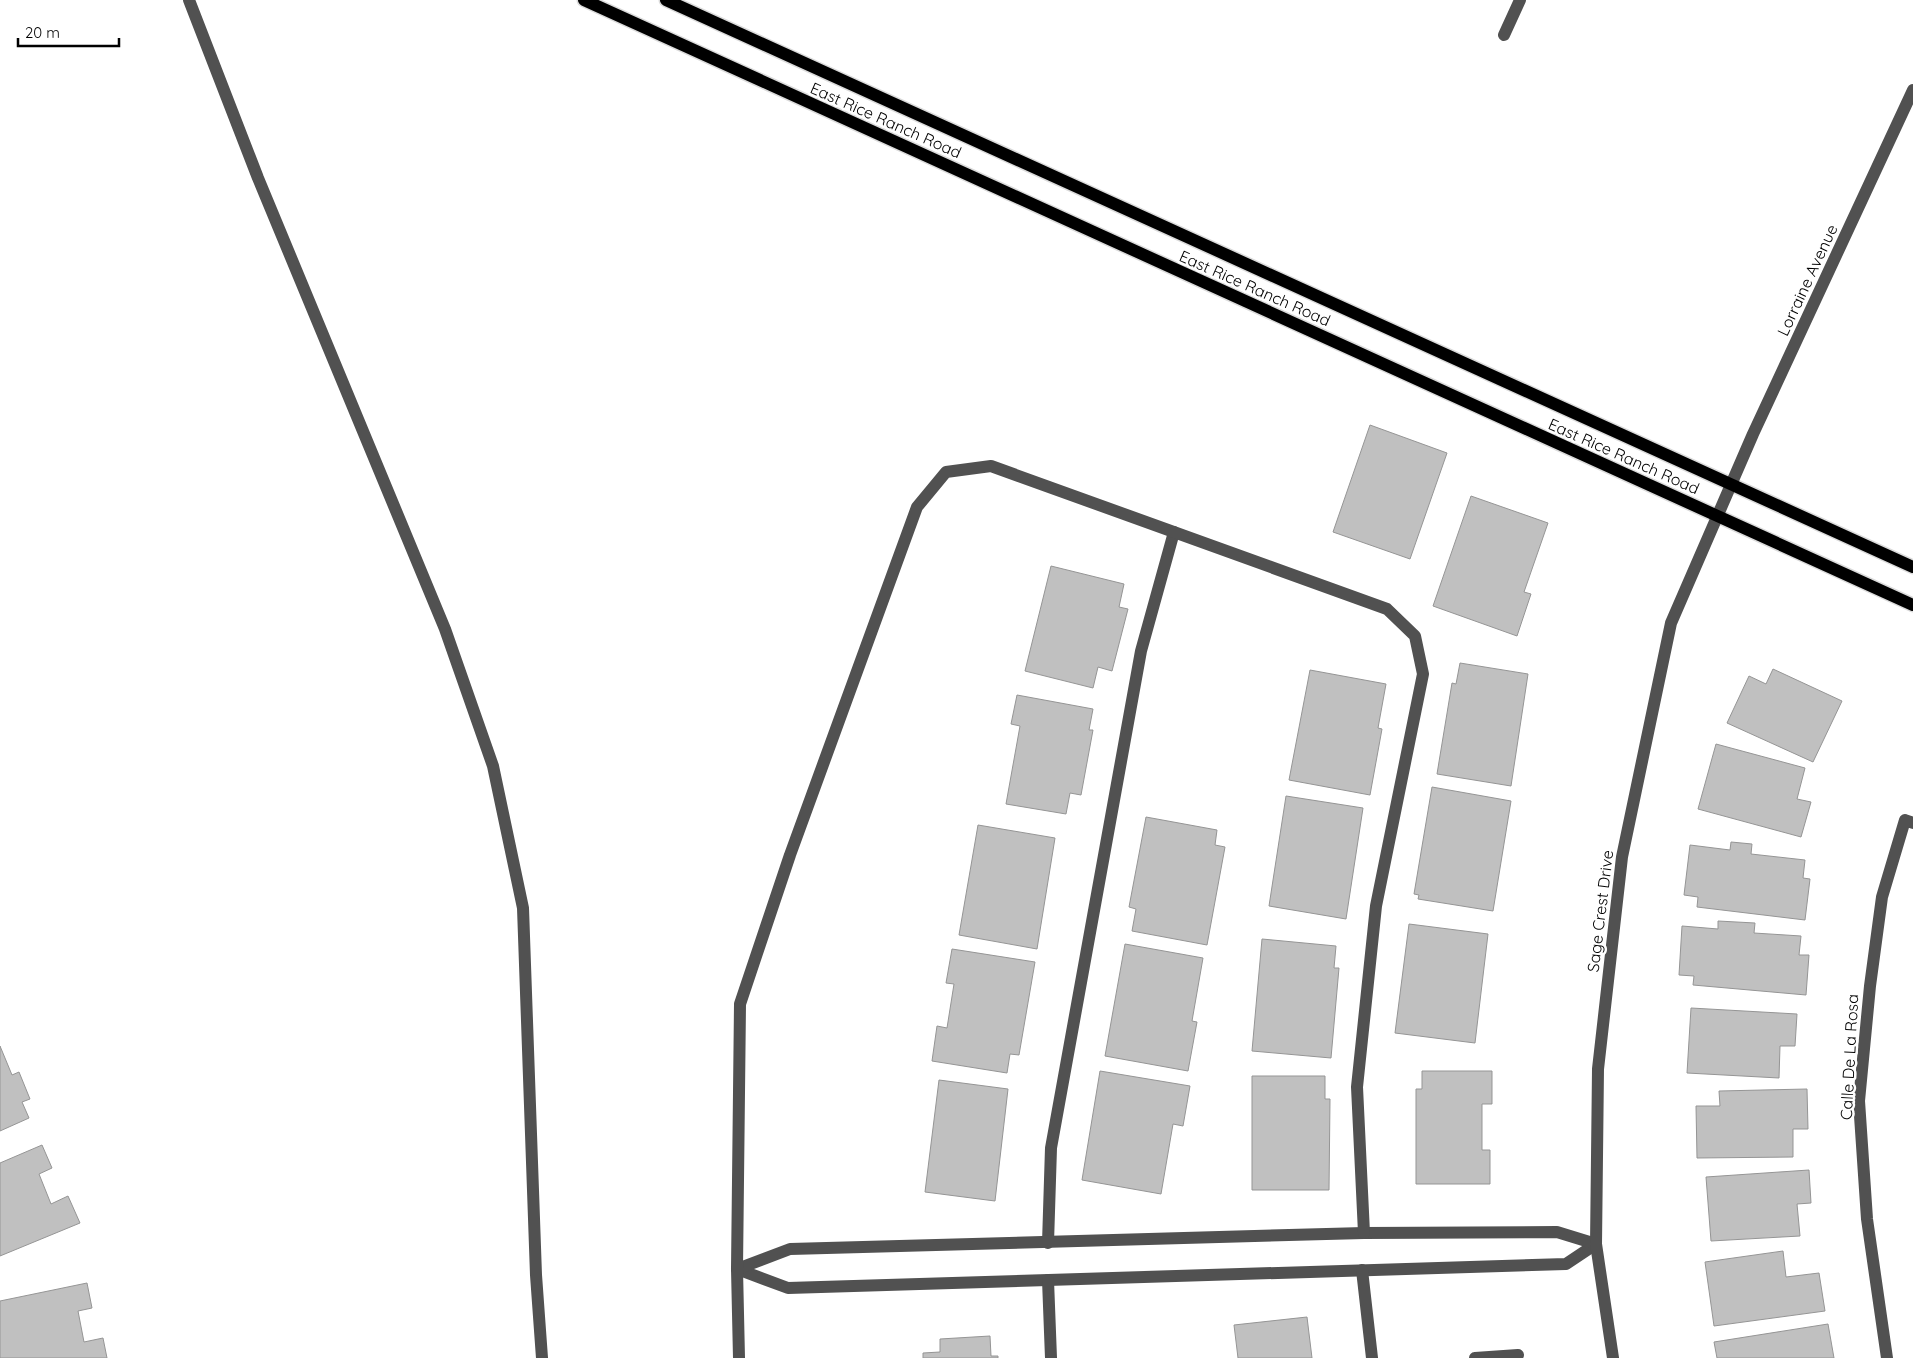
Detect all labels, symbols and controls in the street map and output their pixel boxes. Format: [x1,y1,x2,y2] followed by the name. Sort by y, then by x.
[18,15,119,47] scale bar
[25,23,60,42] text: 20 m
[807,78,965,162] street label: East Rice Ranch Road
[1772,221,1842,339] street label: Lorraine Avenue
[1176,246,1334,330] street label: East Rice Ranch Road
[1545,414,1703,498] street label: East Rice Ranch Road
[1583,849,1617,973] street label: Sage Crest Drive
[1836,994,1862,1120] street label: Calle De La Rosa

